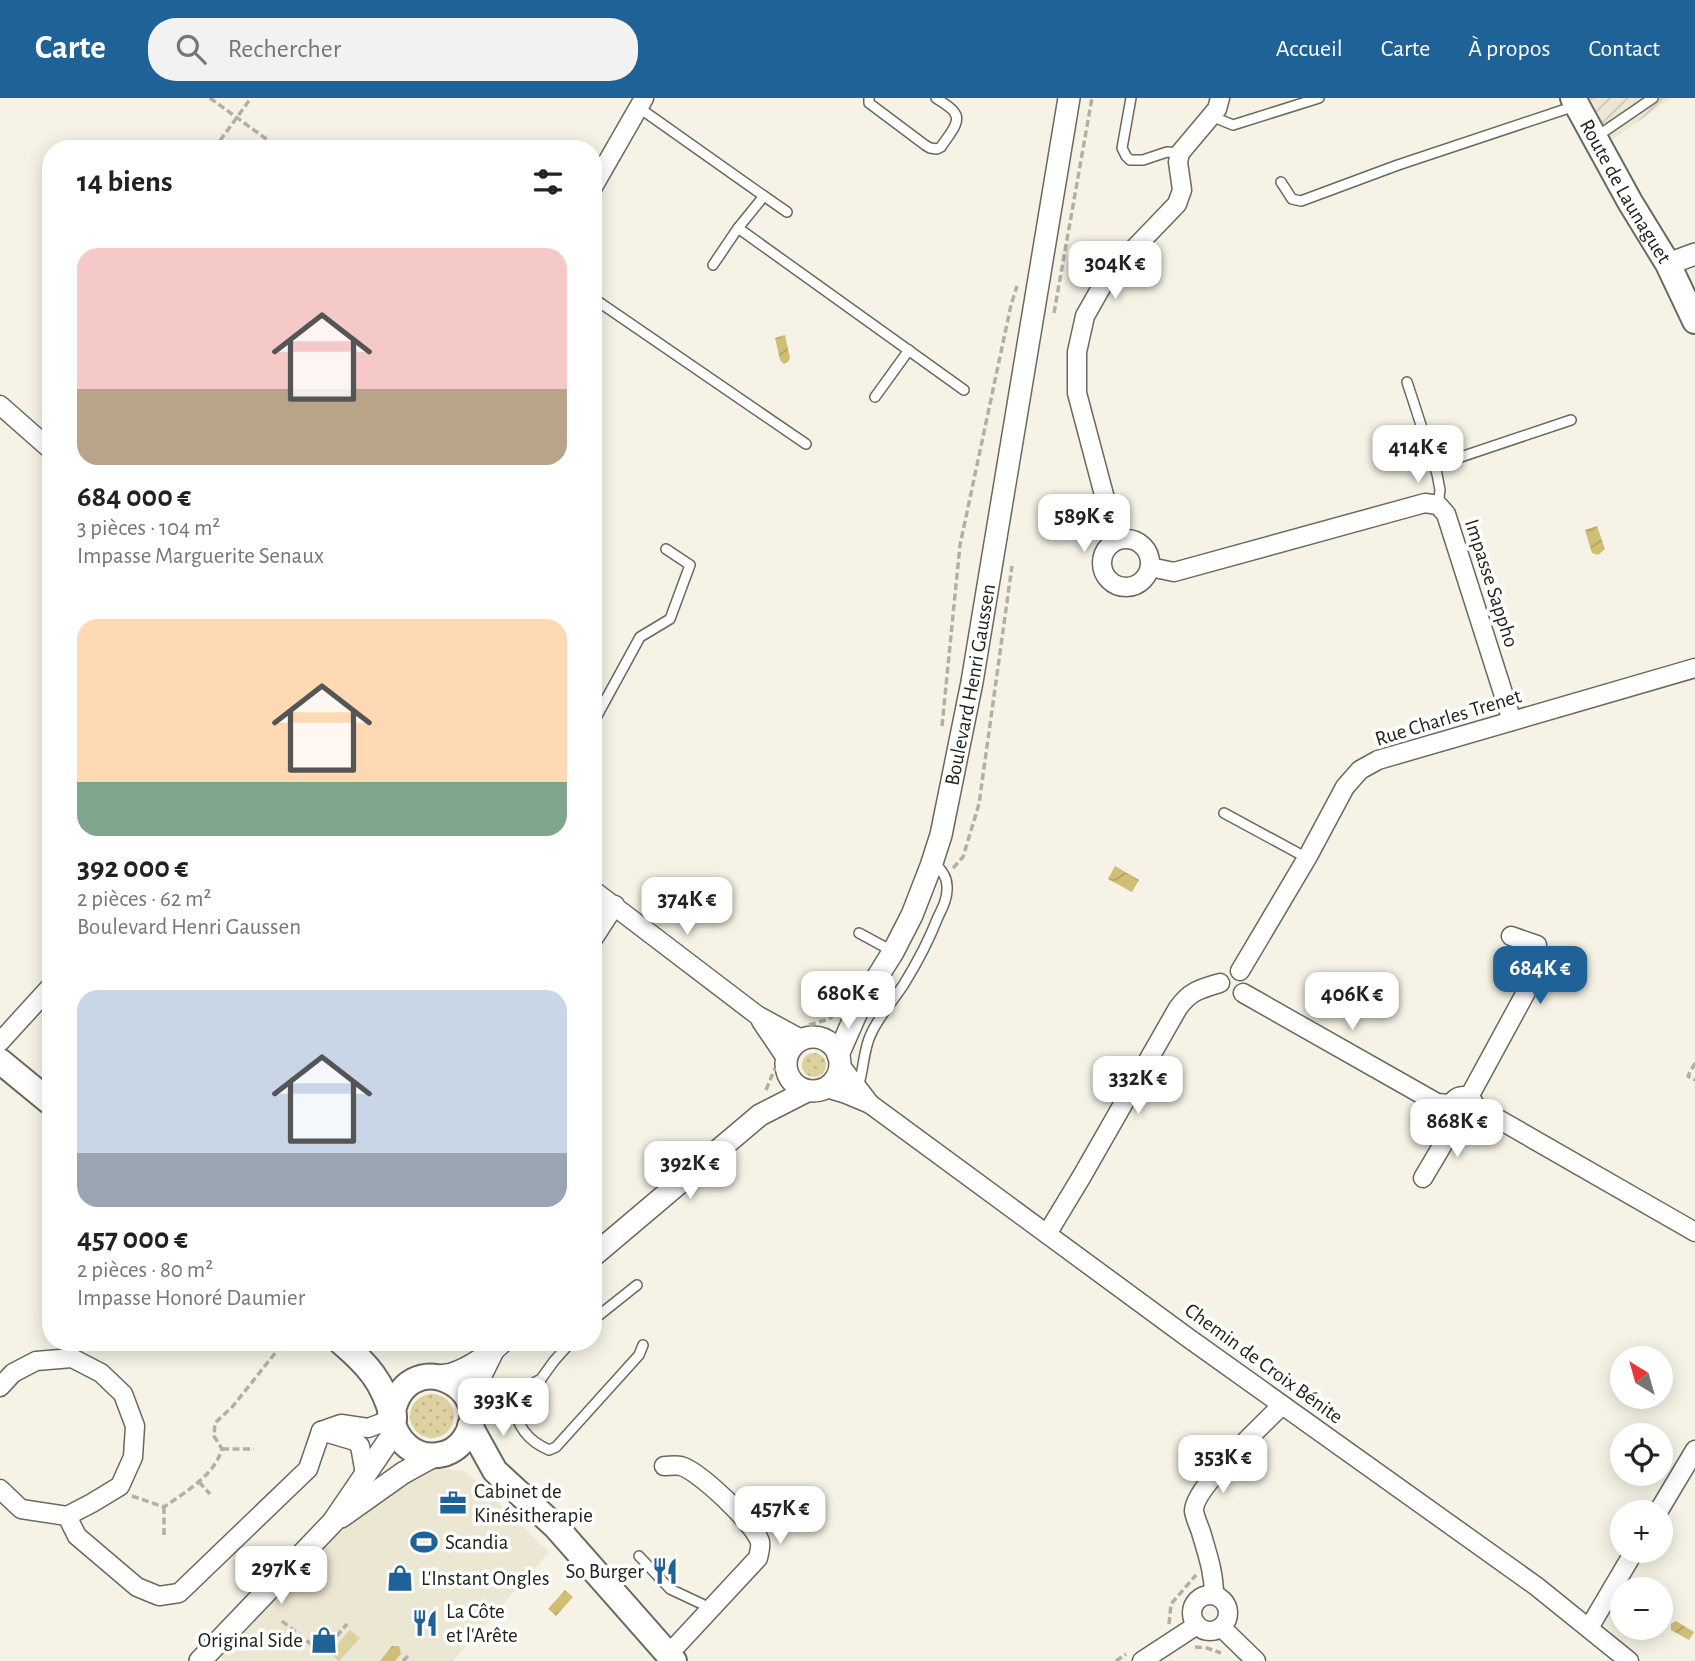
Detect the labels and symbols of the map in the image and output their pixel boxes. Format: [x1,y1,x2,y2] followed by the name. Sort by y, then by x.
[1576,116,1675,267] street label: Route de Launaguet
[1058,242,1172,301] pin: 304K €
[1361,426,1475,485] pin: 414K €
[1027,494,1141,554] pin: 589K €
[1461,517,1522,650] street label: Impasse Sappho
[941,582,999,787] street label: Boulevard Henri Gaussen
[1372,685,1524,750] street label: Rue Charles Trenet
[630,878,744,937] pin: 374K €
[1483,946,1597,1006] pin: 684K €
[791,972,905,1031] pin: 680K €
[1295,972,1409,1032] pin: 406K €
[1081,1056,1195,1116] pin: 332K €
[1400,1100,1514,1159] pin: 868K €
[633,1142,747,1201] pin: 392K €
[1181,1299,1347,1428] street label: Chemin de Croix Bénite
[1610,1346,1673,1409] north arrow
[446,1378,560,1438] pin: 393K €
[1166,1436,1280,1495] pin: 353K €
[474,1481,593,1526] place label: Cabinet de Kinésitherapie
[723,1486,837,1546] pin: 457K €
[438,1488,468,1518] office icon: Cabinet de Kinésitherapie
[409,1527,439,1557] sports icon: Scandia
[445,1532,509,1553] place label: Scandia
[224,1546,338,1606] pin: 297K €
[650,1556,680,1586] restaurant icon: So Burger
[565,1561,644,1582] place label: So Burger
[385,1563,415,1593] shop icon: L'Instant Ongles
[421,1568,549,1589] place label: L'Instant Ongles
[446,1601,518,1646] place label: La Côte et l'Arête
[410,1608,440,1638] restaurant icon: La Côte et l'Arête
[309,1625,339,1655] shop icon: Original Side
[198,1630,303,1651] place label: Original Side

